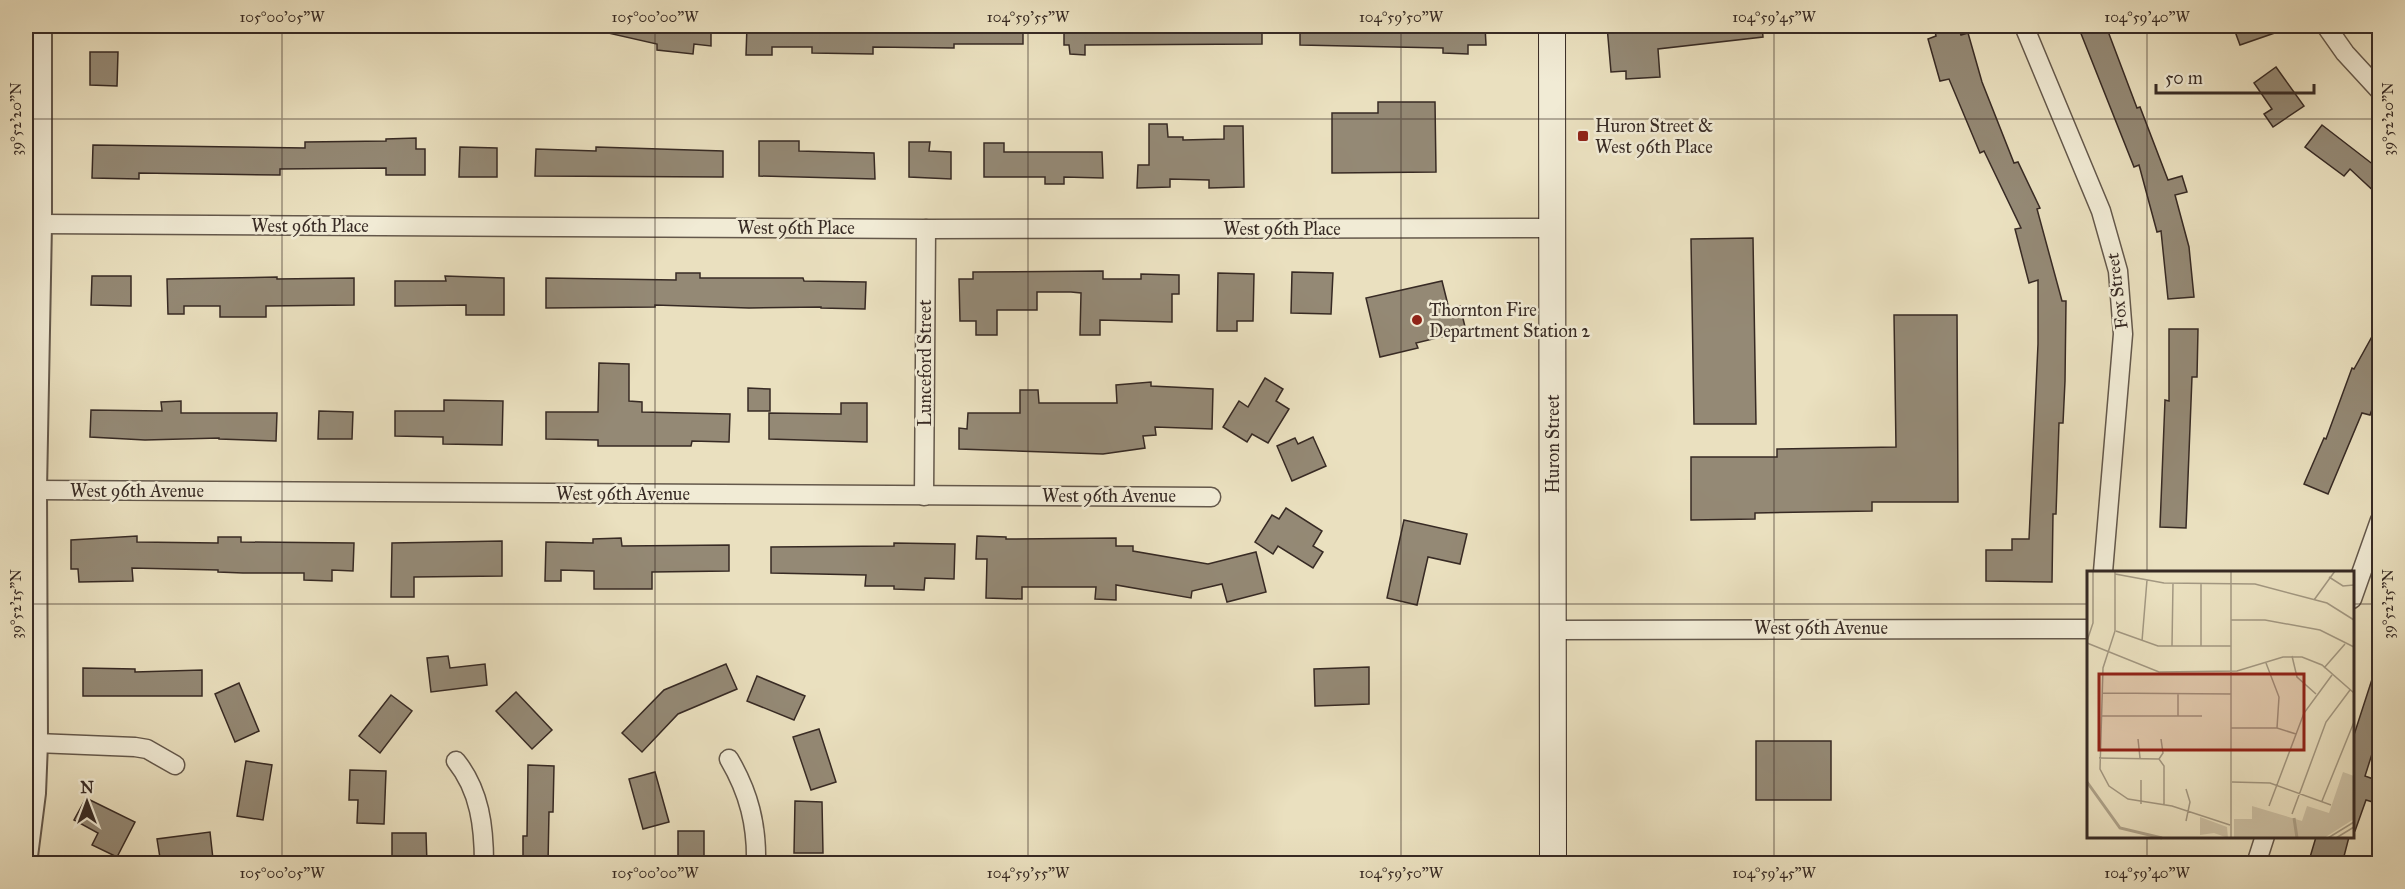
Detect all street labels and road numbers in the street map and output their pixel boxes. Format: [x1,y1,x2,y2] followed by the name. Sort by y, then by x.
[251,215,369,237] street label: West 96th Place
[737,217,855,239] street label: West 96th Place
[1223,218,1341,240] street label: West 96th Place
[2101,251,2133,331] street label: Fox Street
[914,299,936,427] street label: Lunceford Street
[1542,394,1564,494] street label: Huron Street
[70,480,204,502] street label: West 96th Avenue
[556,483,690,505] street label: West 96th Avenue
[1042,485,1176,507] street label: West 96th Avenue
[1754,617,1888,639] street label: West 96th Avenue

